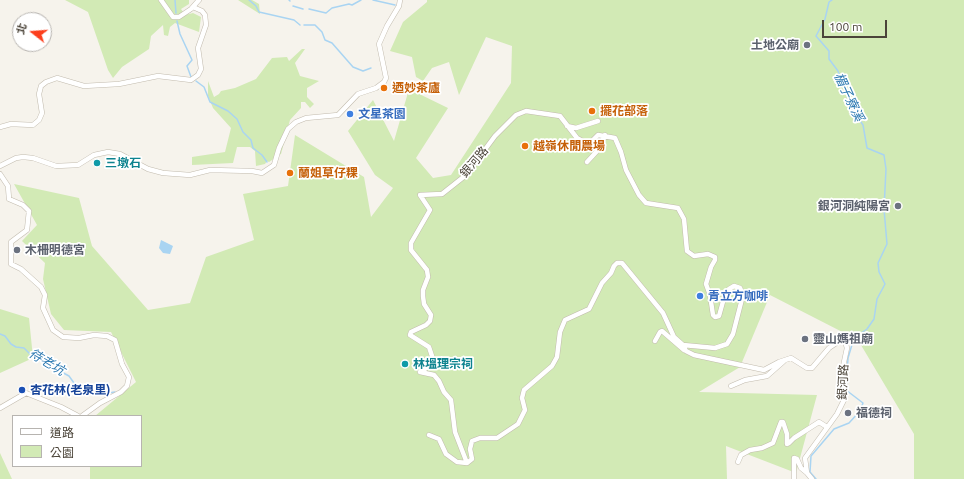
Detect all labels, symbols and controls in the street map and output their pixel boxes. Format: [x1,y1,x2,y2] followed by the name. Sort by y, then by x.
[12,12,52,52] north arrow
[824,12,889,38] scale bar
[829,20,862,33] text: 100 m
[14,22,29,36] text: 北
[751,38,799,52] place label: 土地公廟
[802,40,812,50] marker: 土地公廟
[831,70,867,124] water label: 楣子寮溪
[392,81,440,95] place label: 迺妙茶廬
[379,83,389,93] marker: 迺妙茶廬
[600,104,648,118] place label: 擺花部落
[587,106,597,116] marker: 擺花部落
[358,107,406,121] place label: 文星茶園
[345,109,355,119] marker: 文星茶園
[533,139,605,153] place label: 越嶺休閒農場
[520,141,530,151] marker: 越嶺休閒農場
[457,144,491,180] street label: 銀河路
[105,156,141,170] place label: 三墩石
[92,158,102,168] marker: 三墩石
[298,166,358,180] place label: 蘭姐草仔粿
[285,168,295,178] marker: 蘭姐草仔粿
[818,199,890,213] place label: 銀河洞純陽宮
[893,201,903,211] marker: 銀河洞純陽宮
[25,243,85,257] place label: 木柵明德宮
[12,245,22,255] marker: 木柵明德宮
[708,289,768,303] place label: 青立方咖啡
[695,291,705,301] marker: 青立方咖啡
[813,332,873,346] place label: 靈山媽祖廟
[800,334,810,344] marker: 靈山媽祖廟
[26,345,68,379] water label: 待老坑
[413,357,473,371] place label: 林塭理宗祠
[400,359,410,369] marker: 林塭理宗祠
[835,364,851,400] street label: 銀河路
[30,383,110,397] place label: 杏花林(老泉里)
[17,385,27,395] marker: 杏花林(老泉里)
[856,406,892,420] place label: 福德祠
[843,408,853,418] marker: 福德祠
[12,415,142,467] legend
[50,426,74,439] text: 道路
[50,446,74,459] text: 公園

